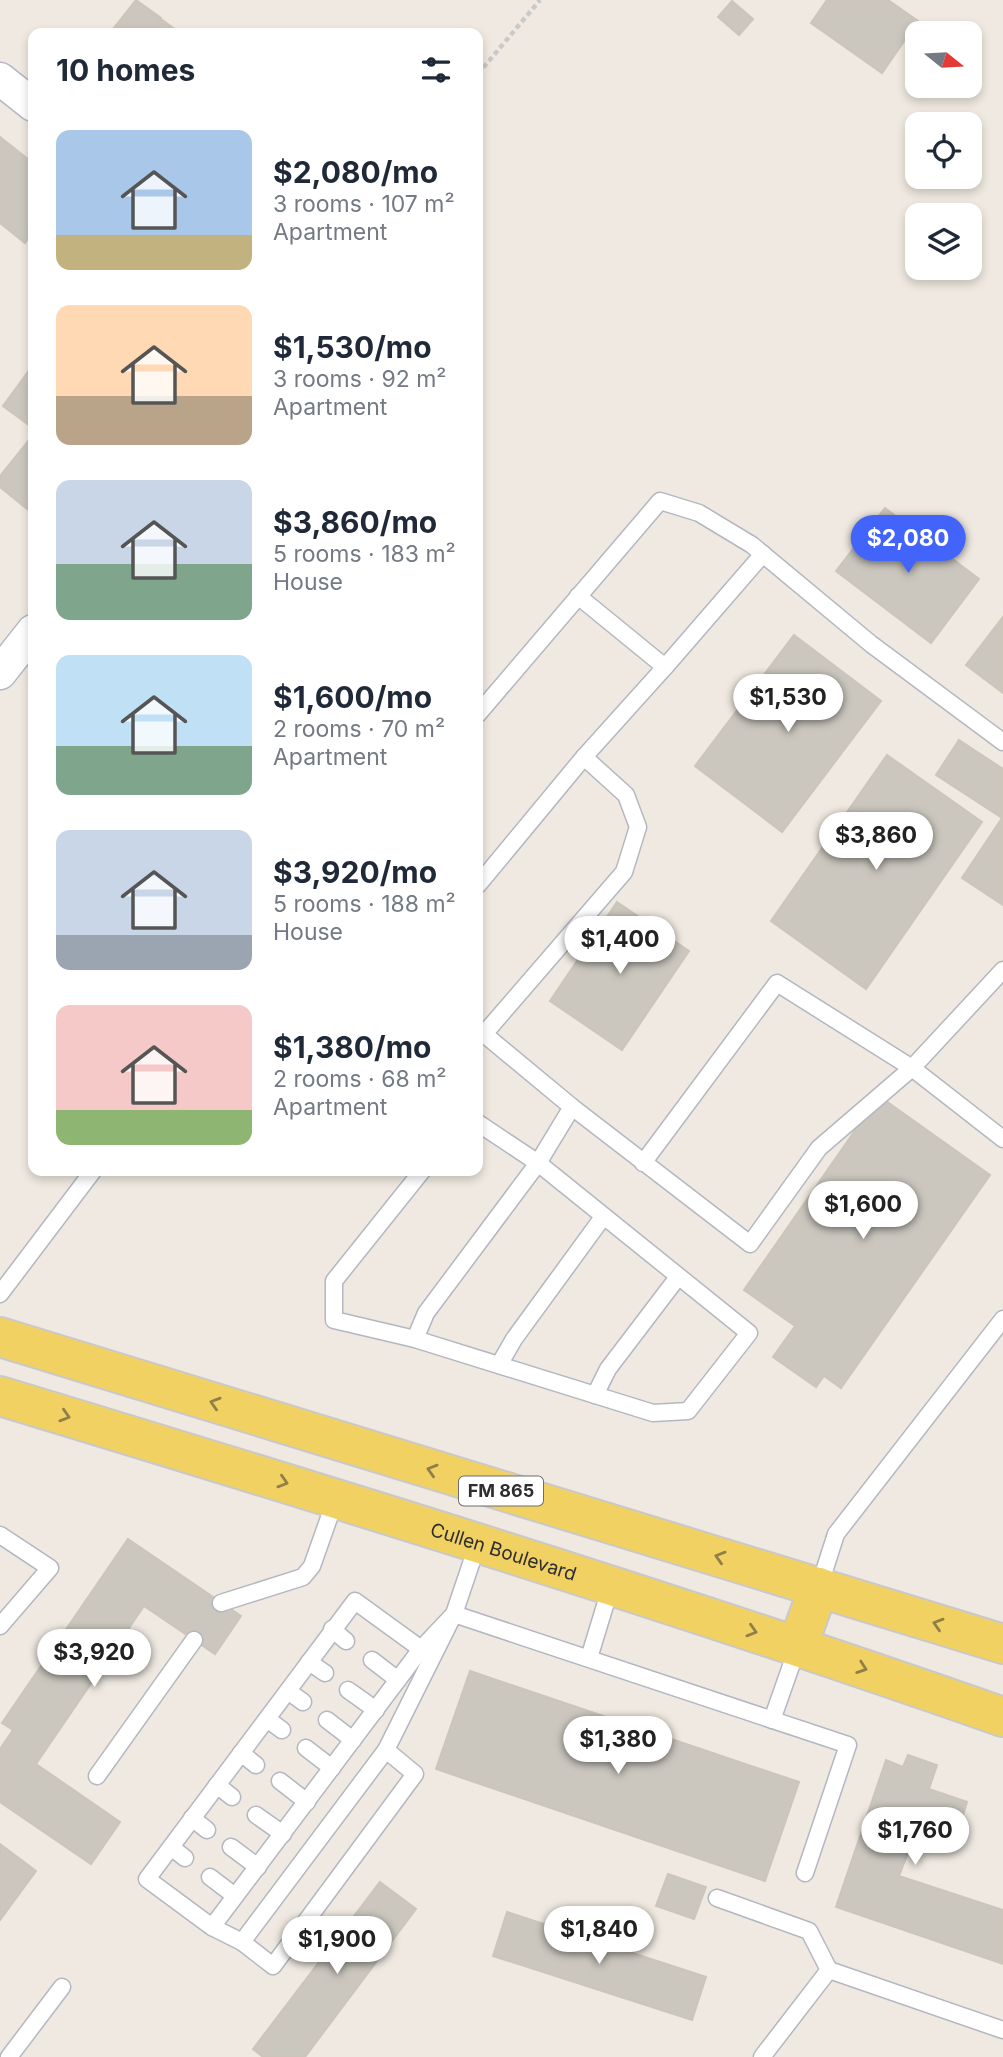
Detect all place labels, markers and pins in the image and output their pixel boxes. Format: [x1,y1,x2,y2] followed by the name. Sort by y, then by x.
[851,516,965,575] pin: $2,080
[731,674,845,734] pin: $1,530
[819,812,933,872] pin: $3,860
[563,916,677,976] pin: $1,400
[806,1182,920,1241] pin: $1,600
[37,1630,151,1689] pin: $3,920
[561,1716,675,1776] pin: $1,380
[858,1808,972,1867] pin: $1,760
[542,1906,656,1966] pin: $1,840
[280,1916,394,1976] pin: $1,900

